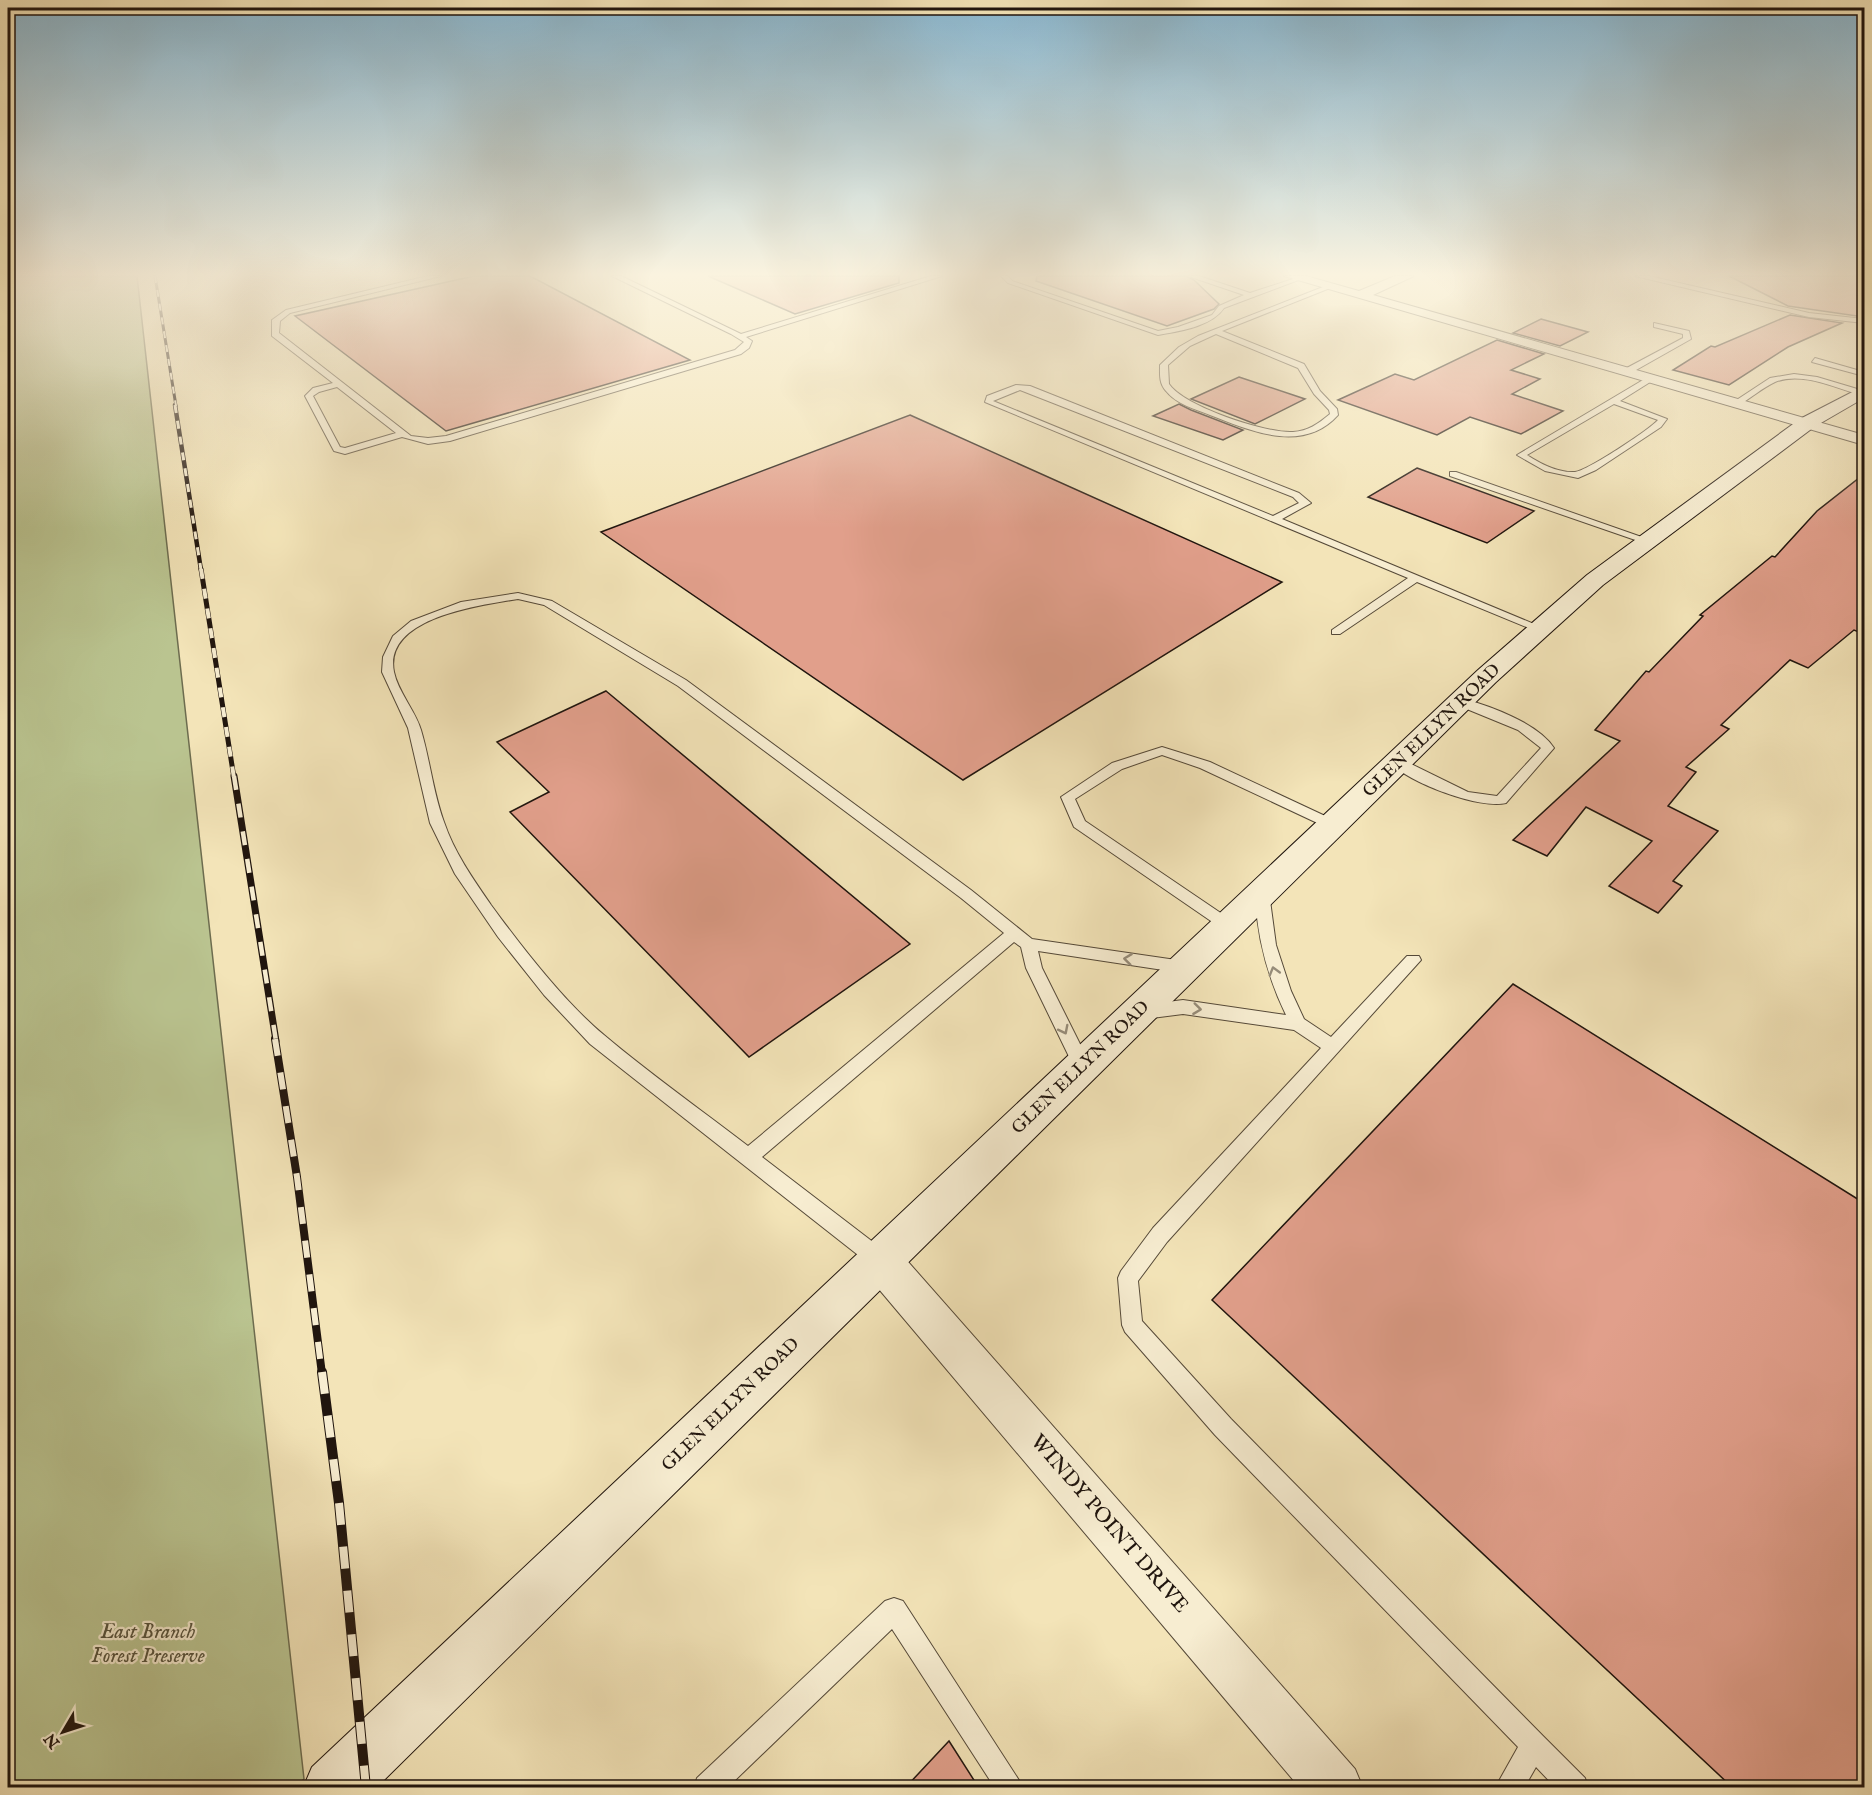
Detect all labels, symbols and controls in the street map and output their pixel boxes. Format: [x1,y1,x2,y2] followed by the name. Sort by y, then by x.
[1358,659,1506,803] street label: GLEN ELLYN ROAD
[1124,954,1133,966] one-way arrow
[1269,966,1281,976] one-way arrow
[1007,996,1155,1140] street label: GLEN ELLYN ROAD
[1192,1002,1201,1015] one-way arrow
[1057,1023,1068,1034] one-way arrow
[657,1333,805,1477] street label: GLEN ELLYN ROAD
[1024,1429,1194,1619] street label: WINDY POINT DRIVE
[91,1619,205,1670] park label: East Branch Forest Preserve
[33,1702,93,1762] north arrow
[41,1728,66,1753] text: N

